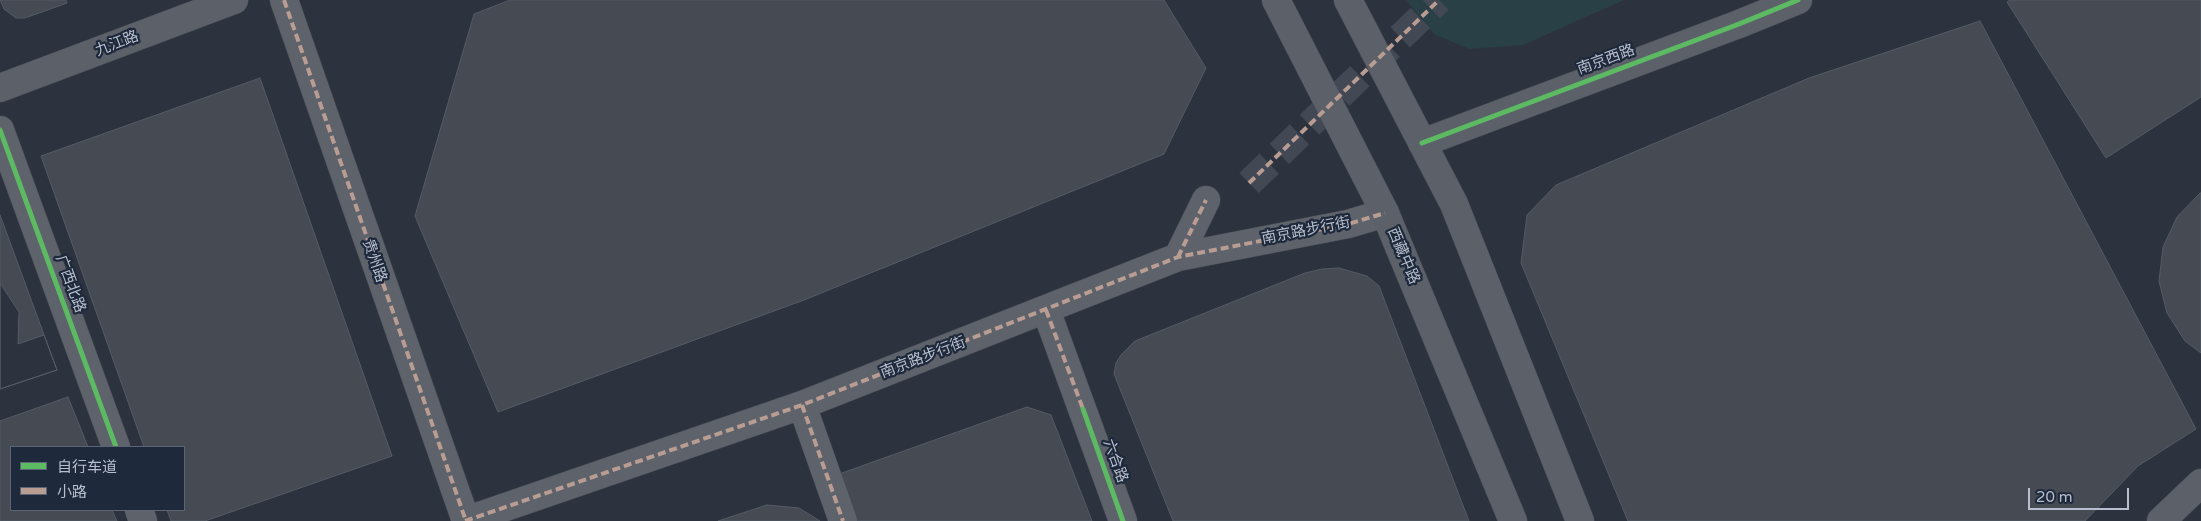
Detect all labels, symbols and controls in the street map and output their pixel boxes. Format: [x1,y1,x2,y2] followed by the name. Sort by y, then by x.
[93,28,141,60] street label: 九江路
[1575,41,1637,79] street label: 南京西路
[1260,214,1352,248] street label: 南京路步行街
[1383,225,1423,287] street label: 西藏中路
[358,237,390,285] street label: 贵州路
[51,253,89,315] street label: 广西北路
[878,333,968,383] street label: 南京路步行街
[1099,437,1131,485] street label: 六合路
[10,446,185,511] legend
[57,458,117,476] text: 自行车道
[2031,478,2132,510] scale bar
[57,483,87,501] text: 小路
[2036,488,2073,506] text: 20 m

